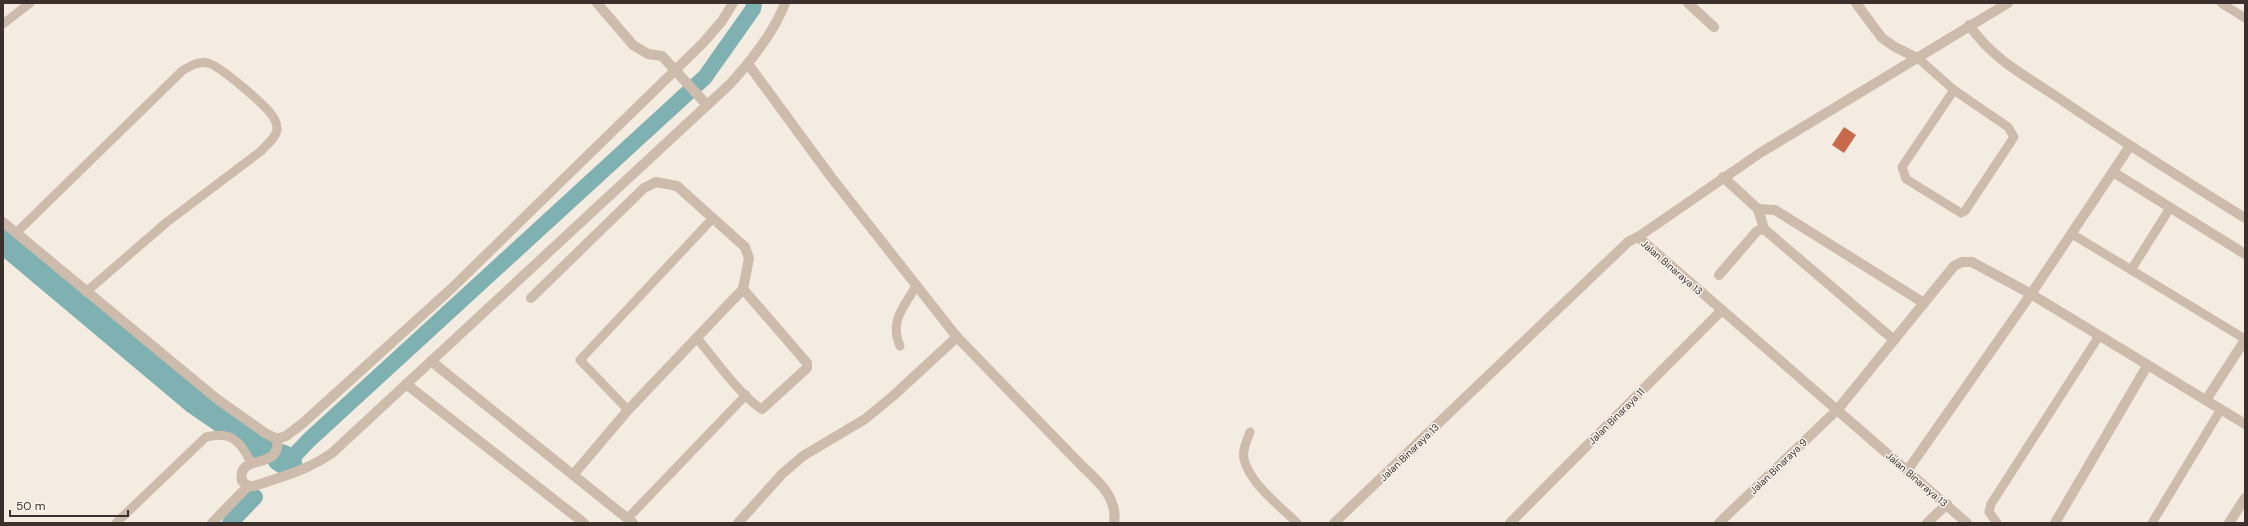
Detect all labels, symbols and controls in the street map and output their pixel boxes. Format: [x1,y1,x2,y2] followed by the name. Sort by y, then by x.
[1638,237,1705,298] street label: Jalan Binaraya 13
[1585,385,1647,447] street label: Jalan Binaraya 11
[1377,421,1442,484] street label: Jalan Binaraya 13
[1747,436,1810,497] street label: Jalan Binaraya 9
[1883,449,1950,510] street label: Jalan Binaraya 13
[10,492,128,518] scale bar
[16,498,45,514] text: 50 m

